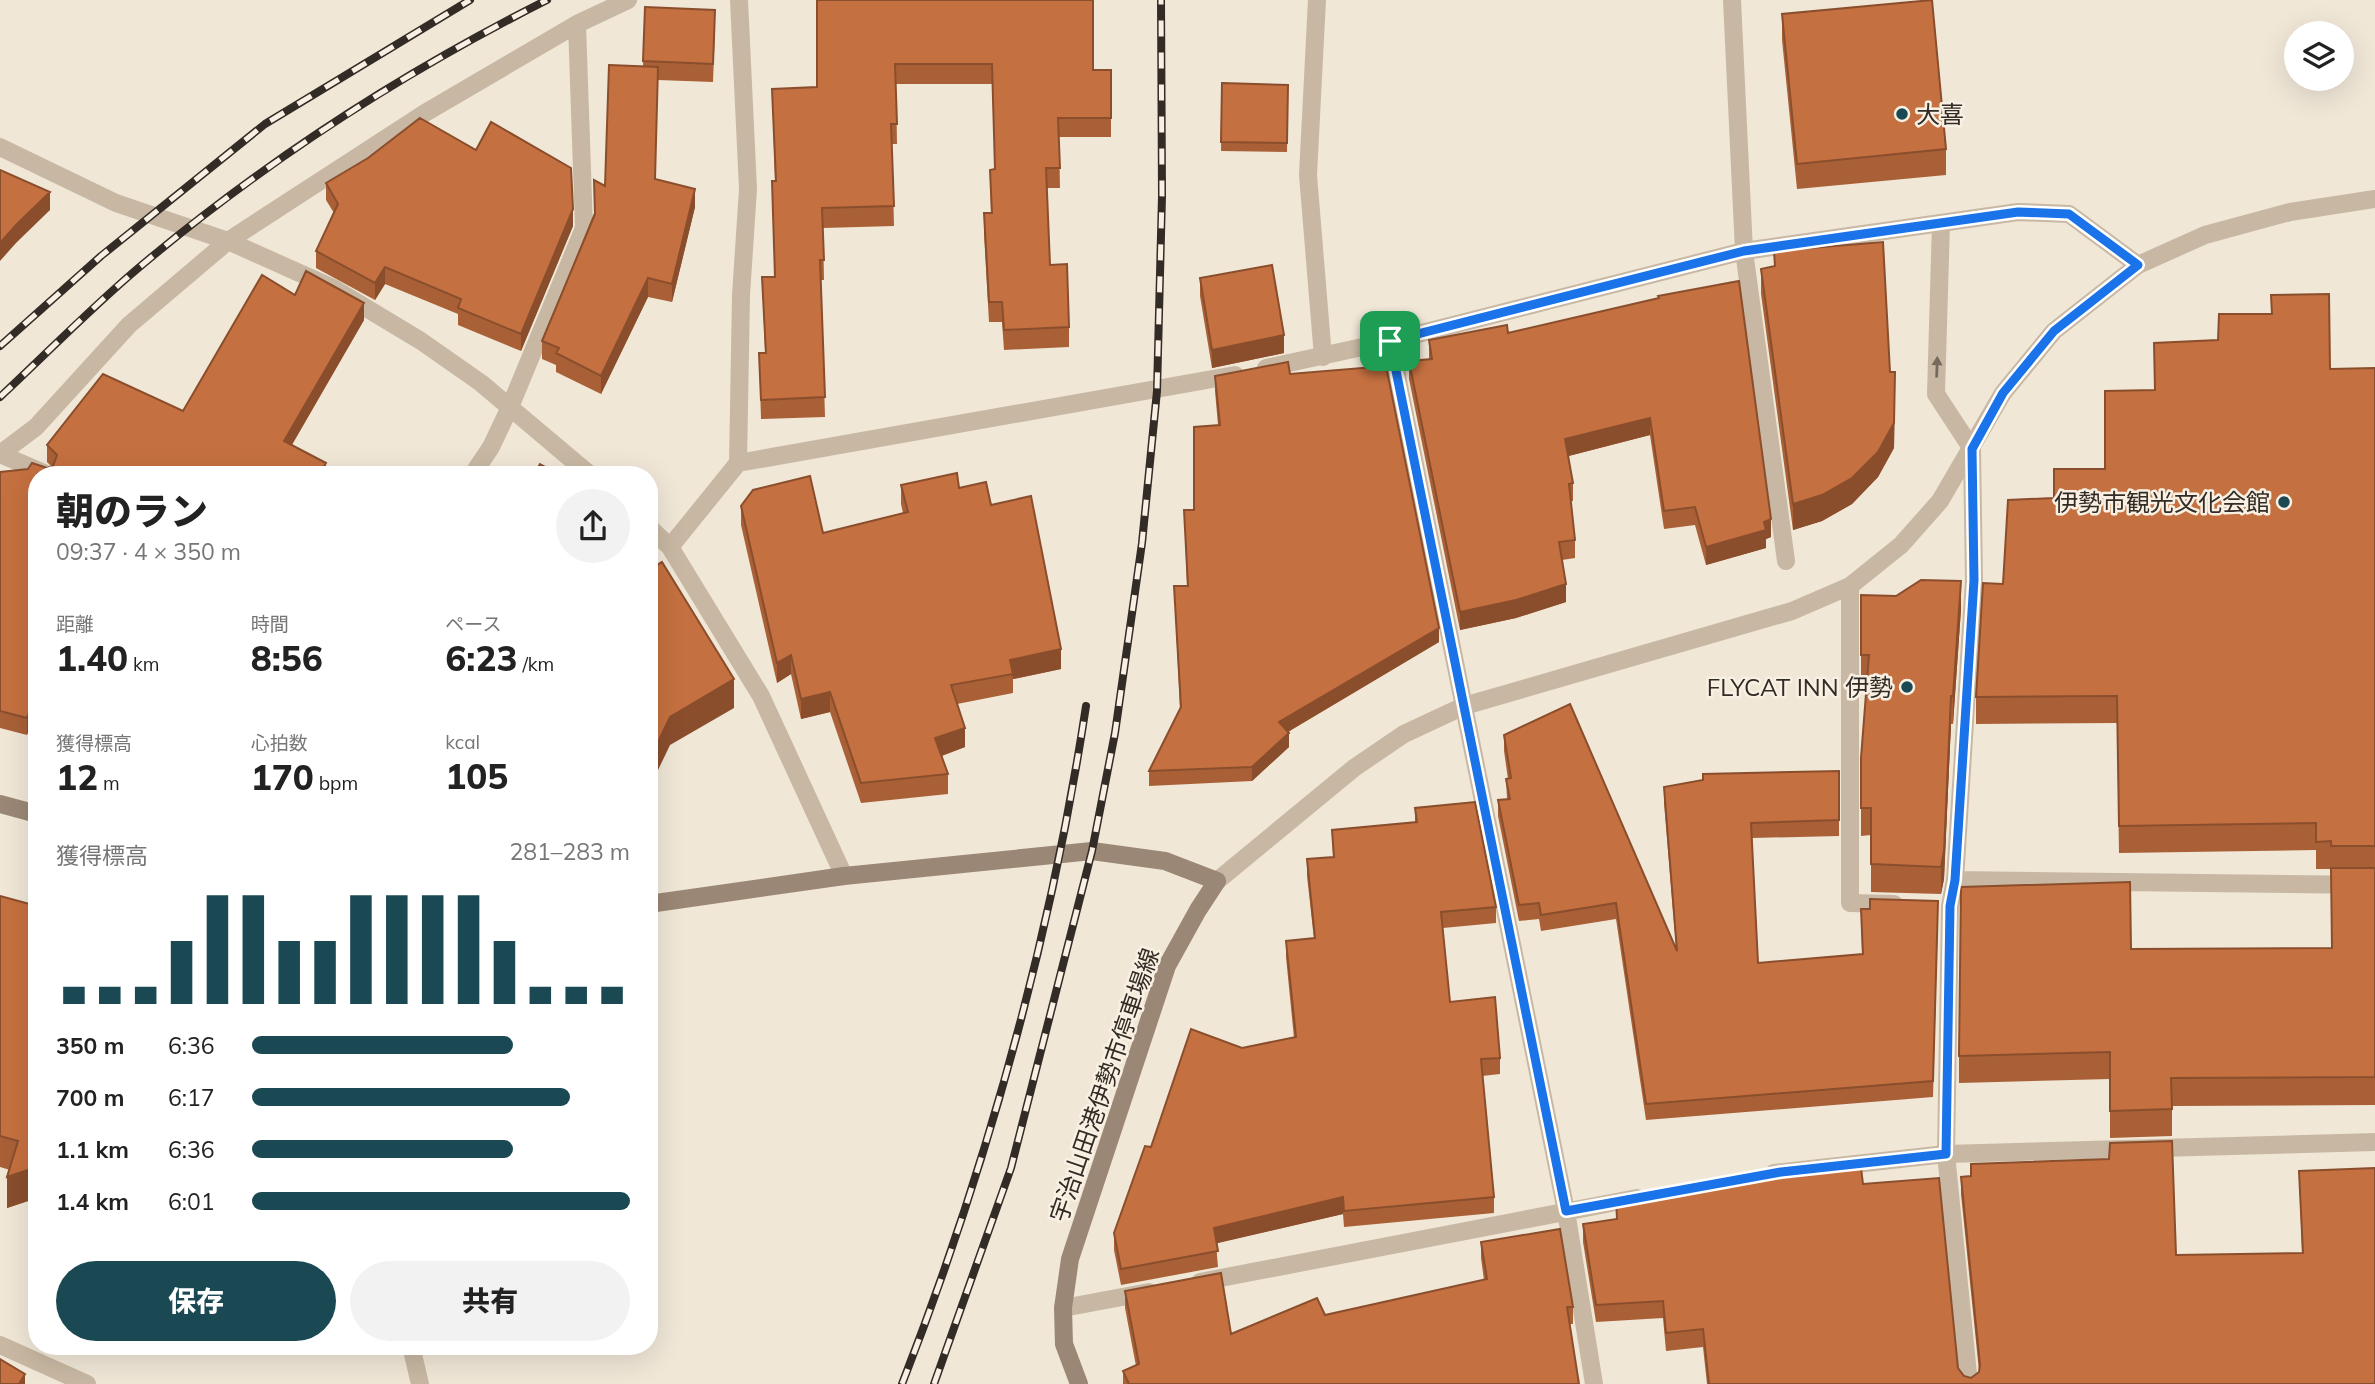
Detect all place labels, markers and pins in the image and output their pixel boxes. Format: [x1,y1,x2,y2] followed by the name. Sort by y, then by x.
[1916,99,1964,129] place label: 大喜
[1894,106,1910,122] marker: 大喜
[1360,311,1420,371] pin
[2054,487,2270,517] place label: 伊勢市観光文化会館
[2276,494,2292,510] marker: 伊勢市観光文化会館
[1707,672,1893,702] place label: FLYCAT INN 伊勢
[1899,679,1915,695] marker: FLYCAT INN 伊勢

